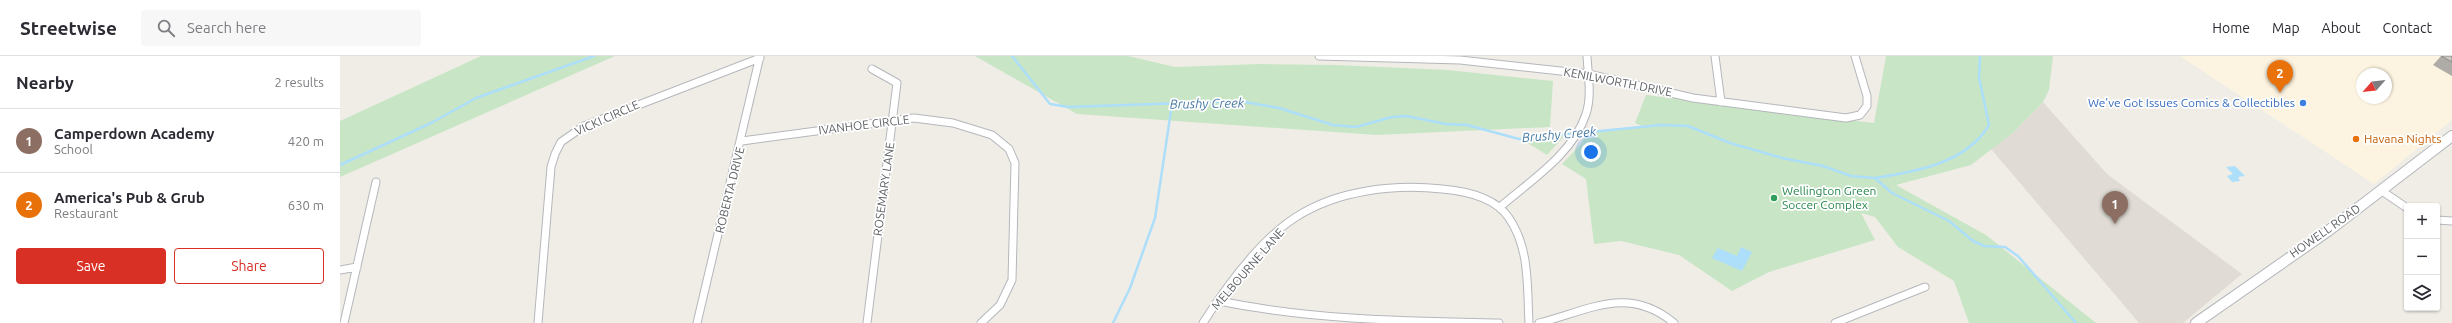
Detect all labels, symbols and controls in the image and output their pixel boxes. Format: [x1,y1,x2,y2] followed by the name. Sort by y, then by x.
[141,10,421,46] search box
[20,17,117,39] text: Streetwise
[155,17,177,39] icon: search
[187,19,266,36] text: Search here
[2212,20,2250,36] text: Home
[2272,20,2300,36] text: Map
[2322,20,2361,36] text: About
[2383,20,2432,36] text: Contact
[2267,60,2293,93] pin: 2
[1563,65,1674,98] street label: KENILWORTH DRIVE
[2356,68,2392,104] north arrow
[16,73,74,92] text: Nearby
[274,75,324,89] text: 2 results
[1170,95,1245,111] water label: Brushy Creek
[2088,96,2295,109] place label: We've Got Issues Comics & Collectibles
[573,97,641,138] street label: VICKI CIRCLE
[2298,98,2308,108] marker: We've Got Issues Comics & Collectibles
[818,112,910,137] street label: IVANHOE CIRCLE
[1521,124,1597,144] water label: Brushy Creek
[54,125,215,142] text: Camperdown Academy
[2364,132,2441,145] place label: Havana Nights
[25,134,33,148] text: 1
[288,134,324,148] text: 420 m
[2351,134,2361,144] marker: Havana Nights
[870,141,897,237] street label: ROSEMARY LANE
[54,142,93,156] text: School
[1581,142,1601,162] your location
[712,145,747,234] street label: ROBERTA DRIVE
[1782,184,1876,211] place label: Wellington Green Soccer Complex
[54,189,205,206] text: America's Pub & Grub
[2102,191,2128,224] pin: 1
[1769,193,1779,203] marker: Wellington Green Soccer Complex
[25,198,33,212] text: 2
[288,198,324,212] text: 630 m
[2287,201,2363,260] street label: HOWELL ROAD
[2404,203,2440,311] map controls
[2404,203,2440,239] button: +
[54,206,118,220] text: Restaurant
[1209,225,1287,312] street label: MELBOURNE LANE
[2404,239,2440,275] button: −
[16,248,166,284] button: Save
[174,248,324,284] button: Share
[2404,275,2440,311] button: layers

